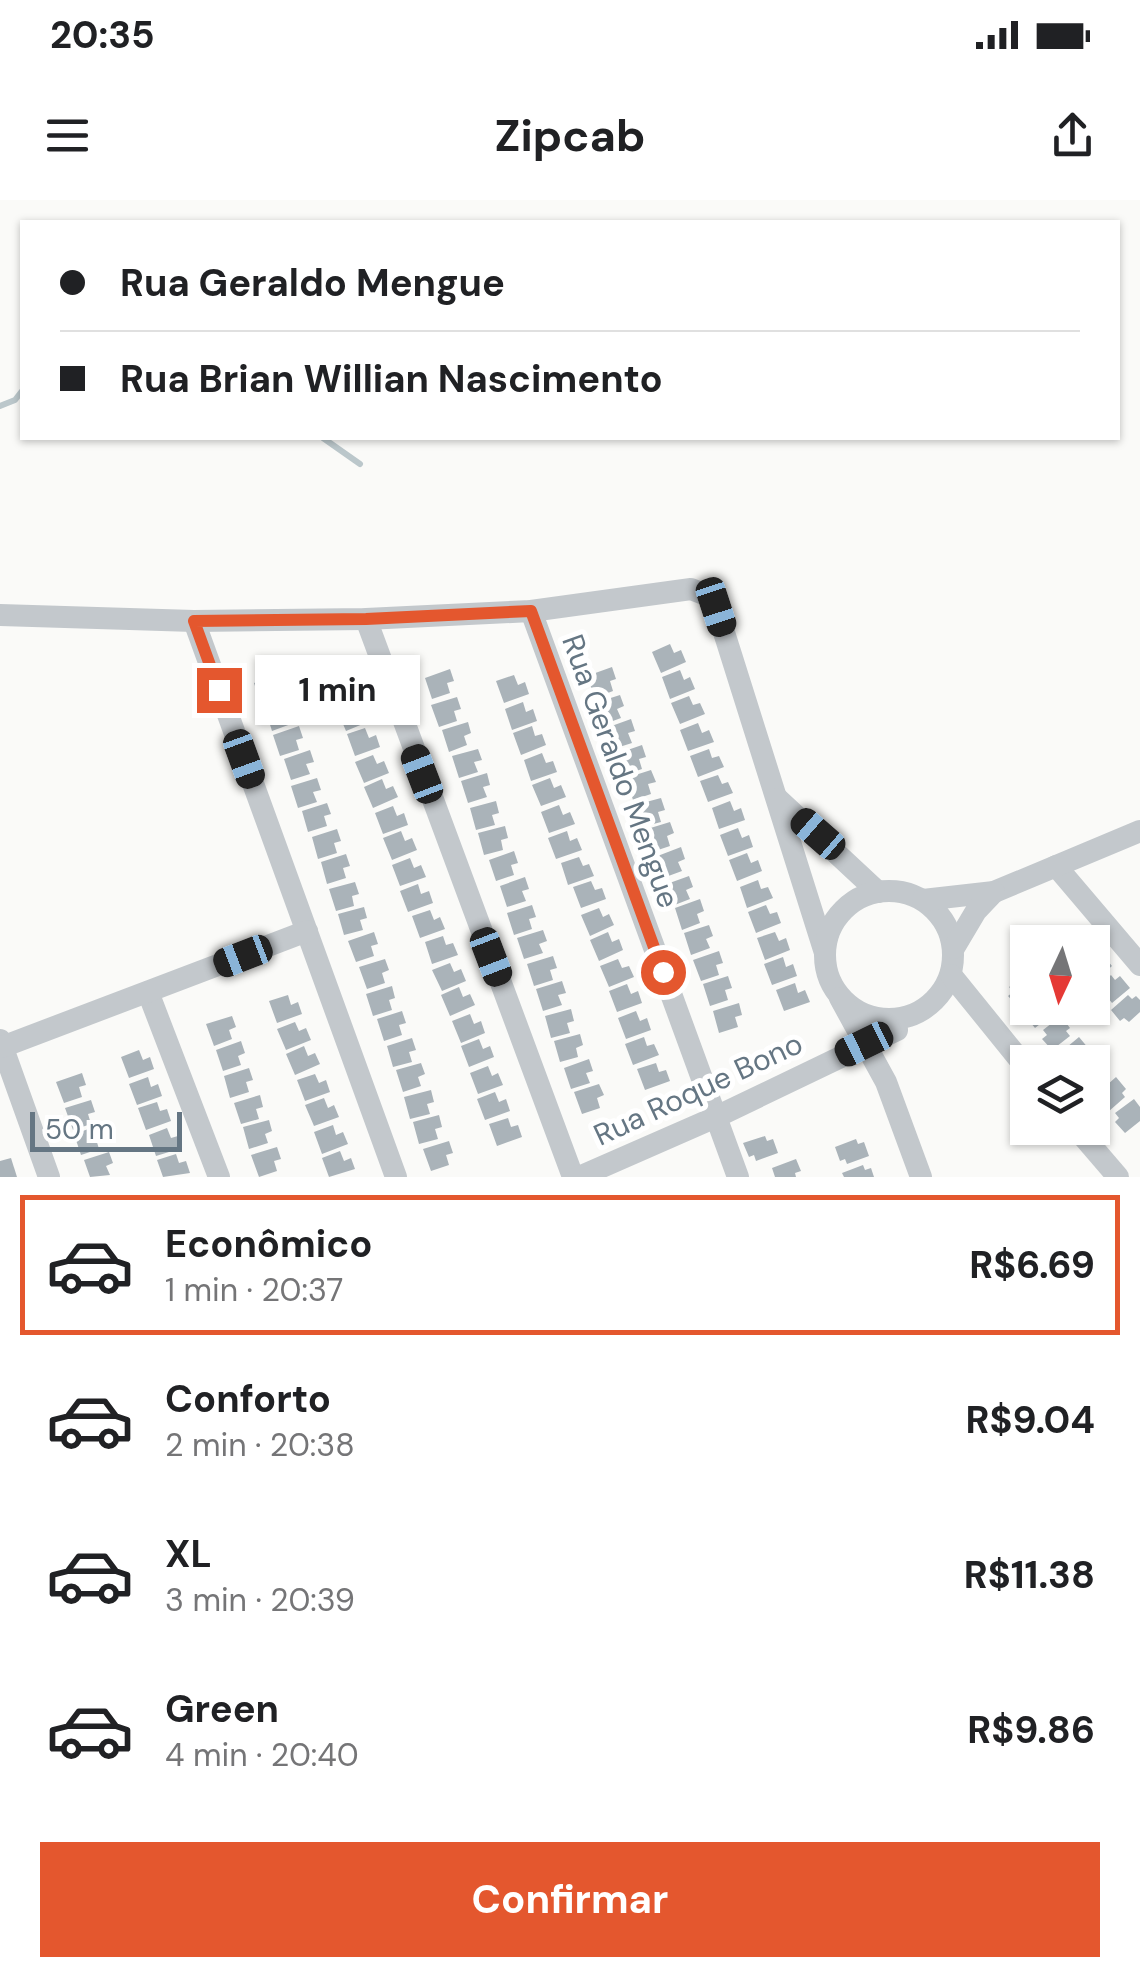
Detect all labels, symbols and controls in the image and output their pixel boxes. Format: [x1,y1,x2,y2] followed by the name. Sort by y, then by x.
[50,10,155,60] text: 20:35
[495,106,645,165] text: Zipcab
[40,108,95,163] icon: menu
[1045,108,1100,163] icon: share
[120,258,505,308] text: Rua Geraldo Mengue
[120,354,663,404] text: Rua Brian Willian Nascimento
[692,574,740,640] car
[553,629,689,913] street label: Rua Geraldo Mengue
[254,655,419,725] callout: 1 min
[197,668,242,713] route end
[299,669,376,711] text: 1 min
[220,726,268,792] car
[397,741,447,807] car
[786,803,850,865] car
[466,924,516,990] car
[1010,925,1110,1025] north arrow
[1010,925,1110,1145] map controls
[210,931,276,981] car
[641,950,686,995] route start
[830,1017,898,1071] car
[587,1024,809,1154] street label: Rua Roque Bono
[1010,1045,1110,1145] button: layers
[30,1107,182,1151] scale bar
[45,1111,114,1148] text: 50 m
[165,1219,372,1269] text: Econômico
[45,1220,135,1310] icon: car
[969,1240,1095,1290] text: R$6.69
[165,1269,343,1311] text: 1 min · 20:37
[165,1374,331,1424] text: Conforto
[45,1375,135,1465] icon: car
[966,1395,1095,1445] text: R$9.04
[165,1424,355,1466] text: 2 min · 20:38
[165,1529,212,1579] text: XL
[45,1530,135,1620] icon: car
[964,1550,1095,1600] text: R$11.38
[165,1579,355,1621] text: 3 min · 20:39
[165,1684,279,1734] text: Green
[45,1685,135,1775] icon: car
[967,1705,1095,1755] text: R$9.86
[165,1734,359,1776] text: 4 min · 20:40
[40,1842,1100,1957] button: Confirmar

